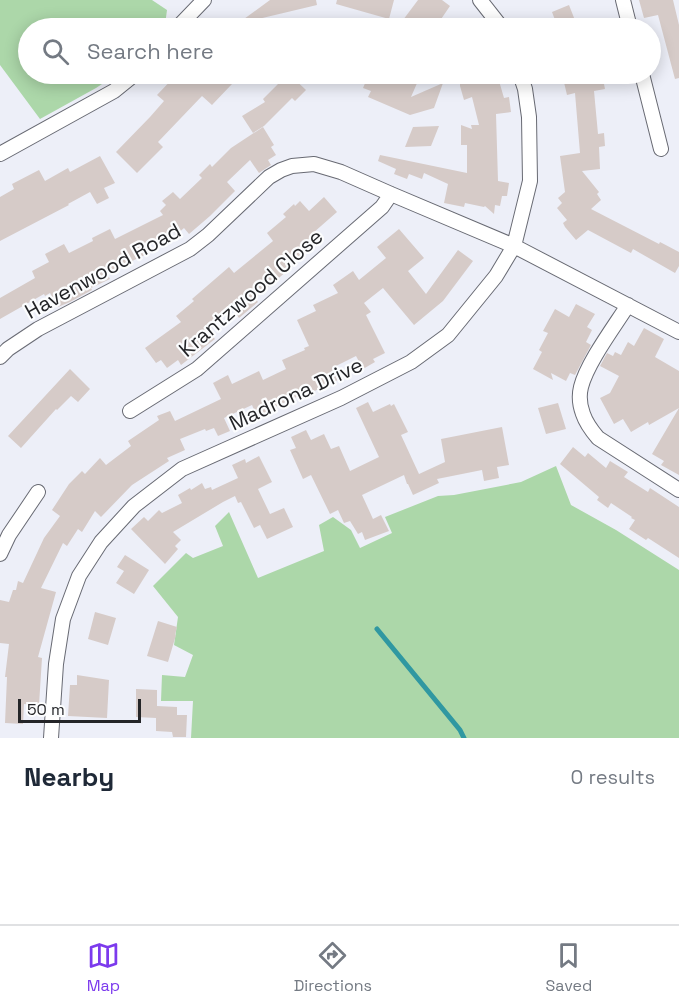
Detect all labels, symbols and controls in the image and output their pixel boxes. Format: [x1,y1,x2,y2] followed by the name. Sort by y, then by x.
[18,18,661,84] search box
[39,35,72,68] icon: search
[87,37,214,65] text: Search here
[20,216,186,325] street label: Havenwood Road
[173,223,328,363] street label: Krantzwood Close
[225,351,367,436] street label: Madrona Drive
[18,696,141,724] scale bar
[27,699,65,720] text: 50 m
[24,760,114,794] text: Nearby
[571,764,655,790] text: 0 results
[87,939,120,996] tab: Map
[294,939,372,996] tab: Directions
[546,939,592,996] tab: Saved

